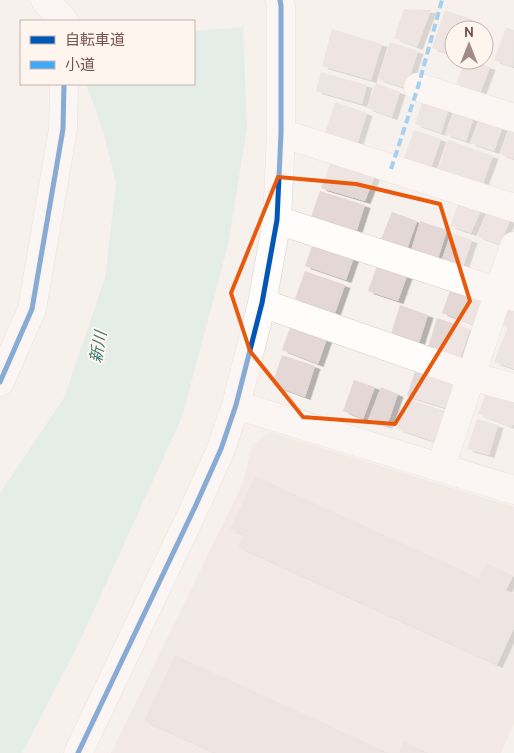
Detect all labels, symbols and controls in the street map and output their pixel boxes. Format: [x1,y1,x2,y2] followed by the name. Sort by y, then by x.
[20,20,195,85] legend
[444,20,494,70] north arrow
[464,23,474,41] text: N
[65,31,125,49] text: 自転車道
[65,56,95,74] text: 小道
[86,328,110,364] water label: 新川

